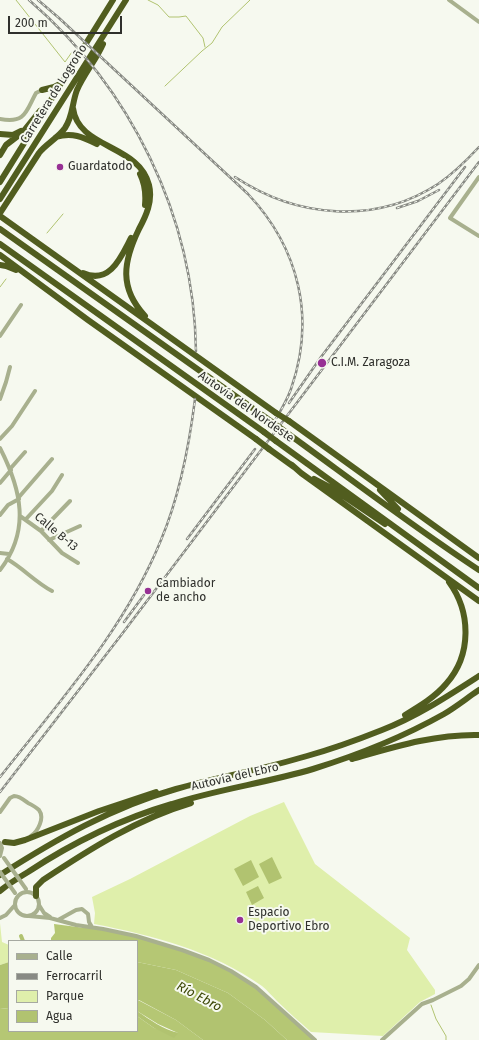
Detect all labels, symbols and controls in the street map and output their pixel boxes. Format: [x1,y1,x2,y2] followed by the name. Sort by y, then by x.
[10,8,124,34] scale bar
[15,16,48,30] text: 200 m
[18,42,90,146] street label: Carretera de Logroño
[68,160,132,174] place label: Guardatodo
[55,162,65,172] marker: Guardatodo
[331,356,410,370] place label: C.I.M. Zaragoza
[316,357,328,369] marker: C.I.M. Zaragoza
[195,368,297,446] street label: Autovía del Nordeste
[31,510,81,554] street label: Calle B-13
[156,577,215,605] place label: Cambiador de ancho
[143,586,153,596] marker: Cambiador de ancho
[190,760,280,794] street label: Autovía del Ebro
[248,906,330,934] place label: Espacio Deportivo Ebro
[235,915,245,925] marker: Espacio Deportivo Ebro
[8,940,138,1032] legend
[46,949,73,963] text: Calle
[46,969,102,983] text: Ferrocarril
[174,979,224,1015] water label: Río Ebro
[46,989,84,1003] text: Parque
[46,1009,73,1023] text: Agua

